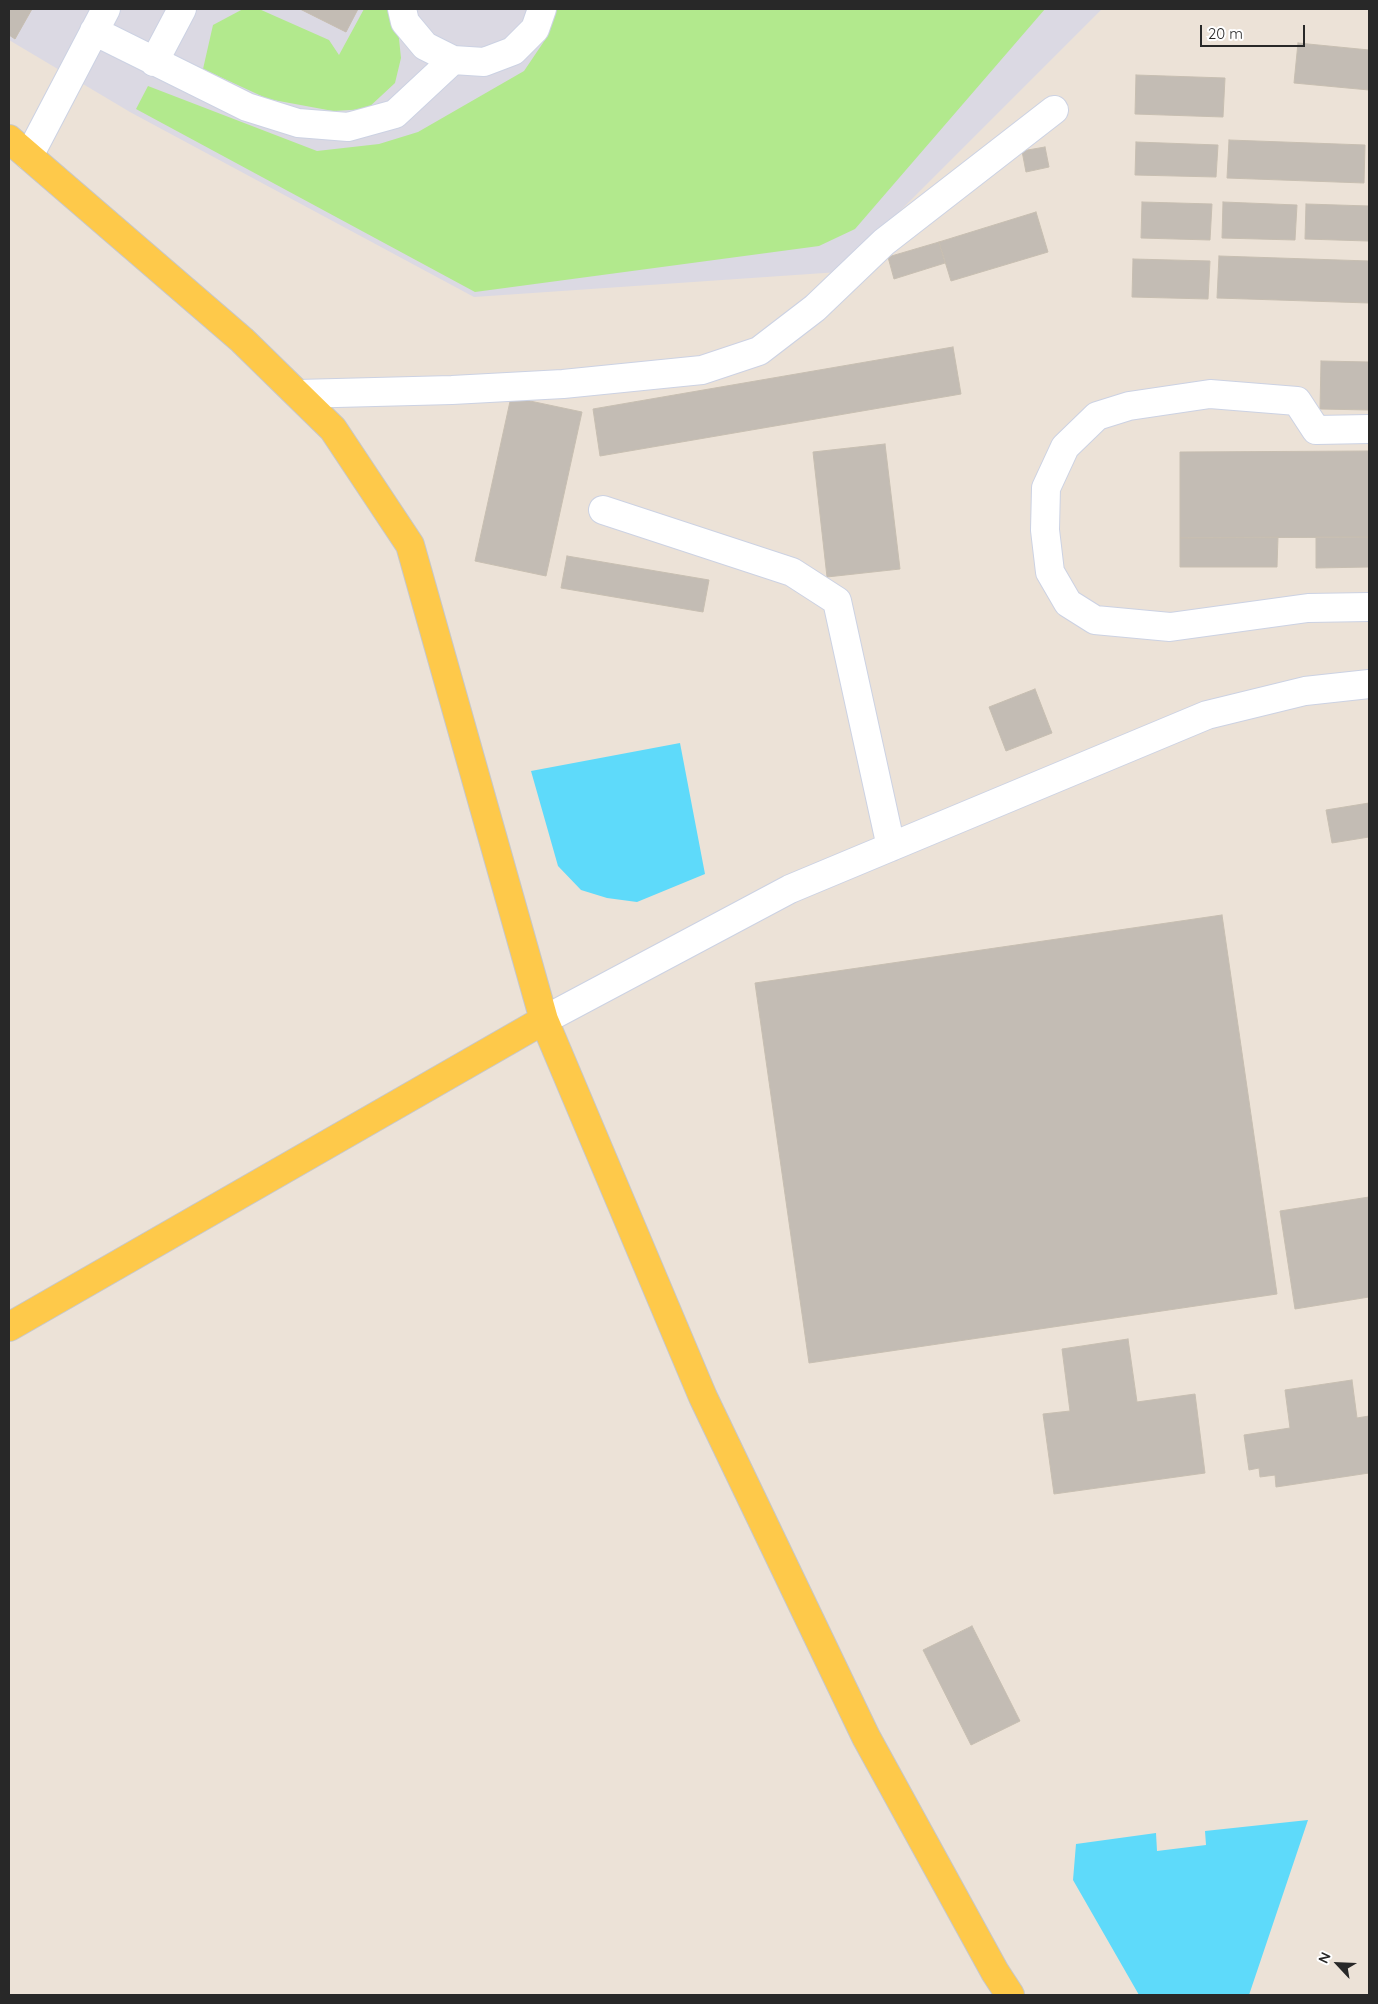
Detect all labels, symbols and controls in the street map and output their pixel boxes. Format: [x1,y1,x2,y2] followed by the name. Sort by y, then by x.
[1203,15,1308,47] scale bar
[1208,24,1243,43] text: 20 m
[1313,1939,1363,1989] north arrow
[1314,1949,1335,1966] text: N

